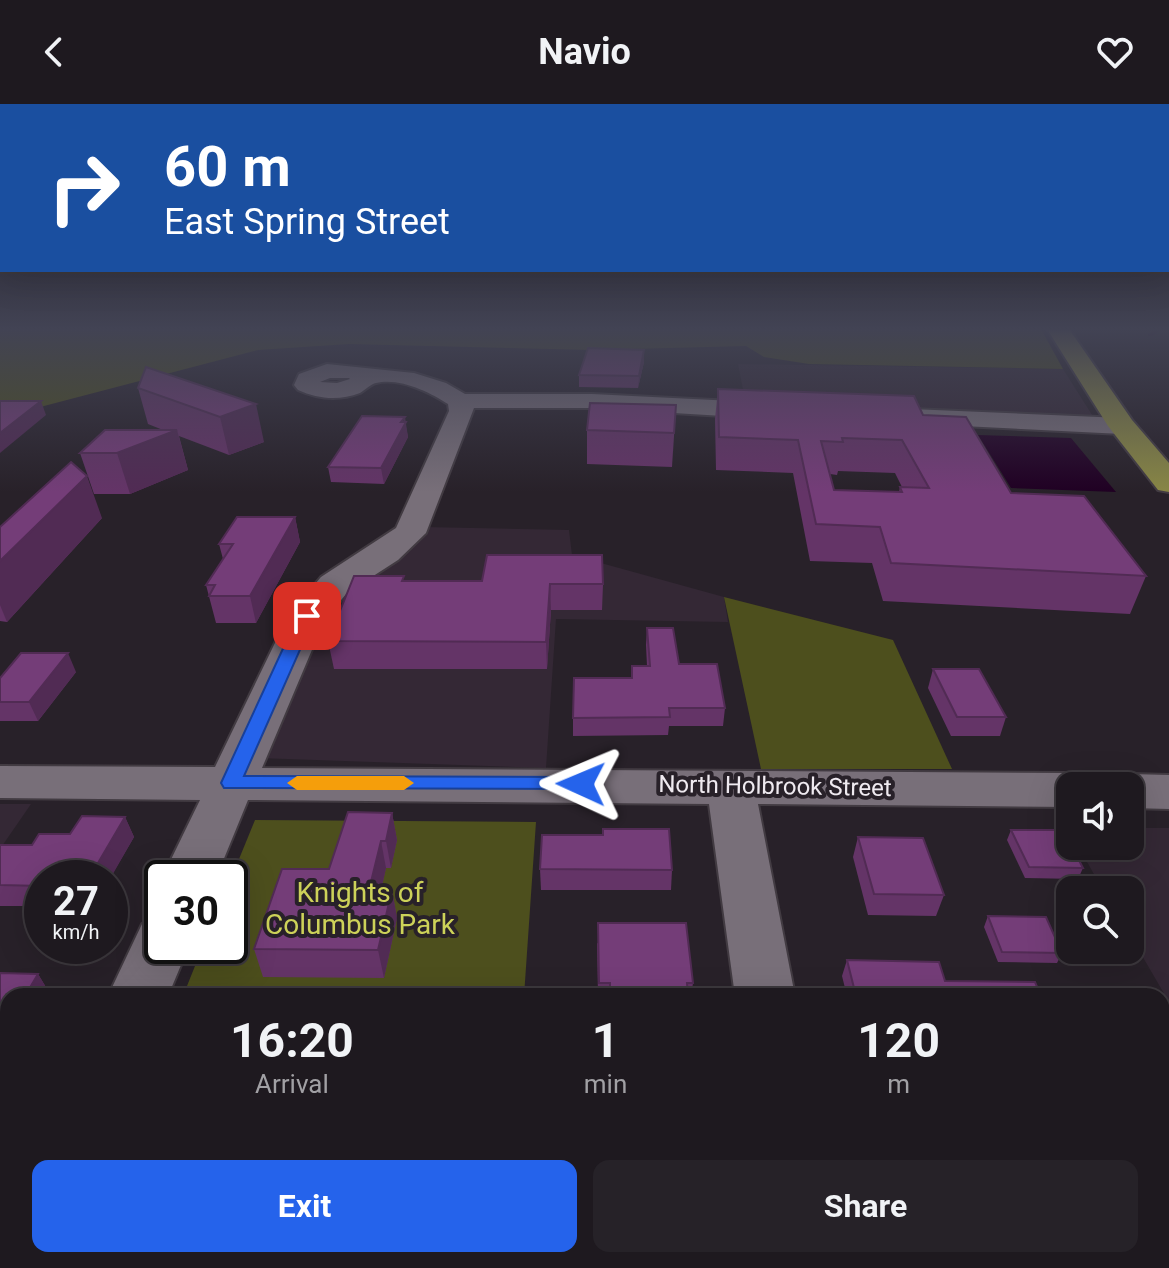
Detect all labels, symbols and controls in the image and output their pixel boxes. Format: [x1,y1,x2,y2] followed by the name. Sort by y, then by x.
[32,30,76,74] icon: back
[1093,30,1137,74] icon: heart
[538,31,631,73] text: Navio
[164,134,291,200] text: 60 m
[32,136,136,240] icon: right
[164,201,450,243] text: East Spring Street
[273,582,341,650] pin
[285,594,329,638] icon: arrive
[539,742,623,826] position arrow
[658,770,892,802] street label: North Holbrook Street
[1056,772,1144,964] map controls
[1056,772,1144,860] button: sound
[144,860,248,964] speed limit sign: 30
[265,876,456,941] park label: Knights of Columbus Park
[1056,876,1144,964] button: search
[53,878,99,925] text: 27
[53,920,99,944] text: km/h
[230,1012,354,1069] text: 16:20
[592,1012,619,1069] text: 1
[857,1012,940,1069] text: 120
[255,1069,329,1099] text: Arrival
[584,1069,627,1099] text: min
[887,1069,910,1099] text: m
[32,1160,577,1252] button: Exit
[593,1160,1138,1252] button: Share

